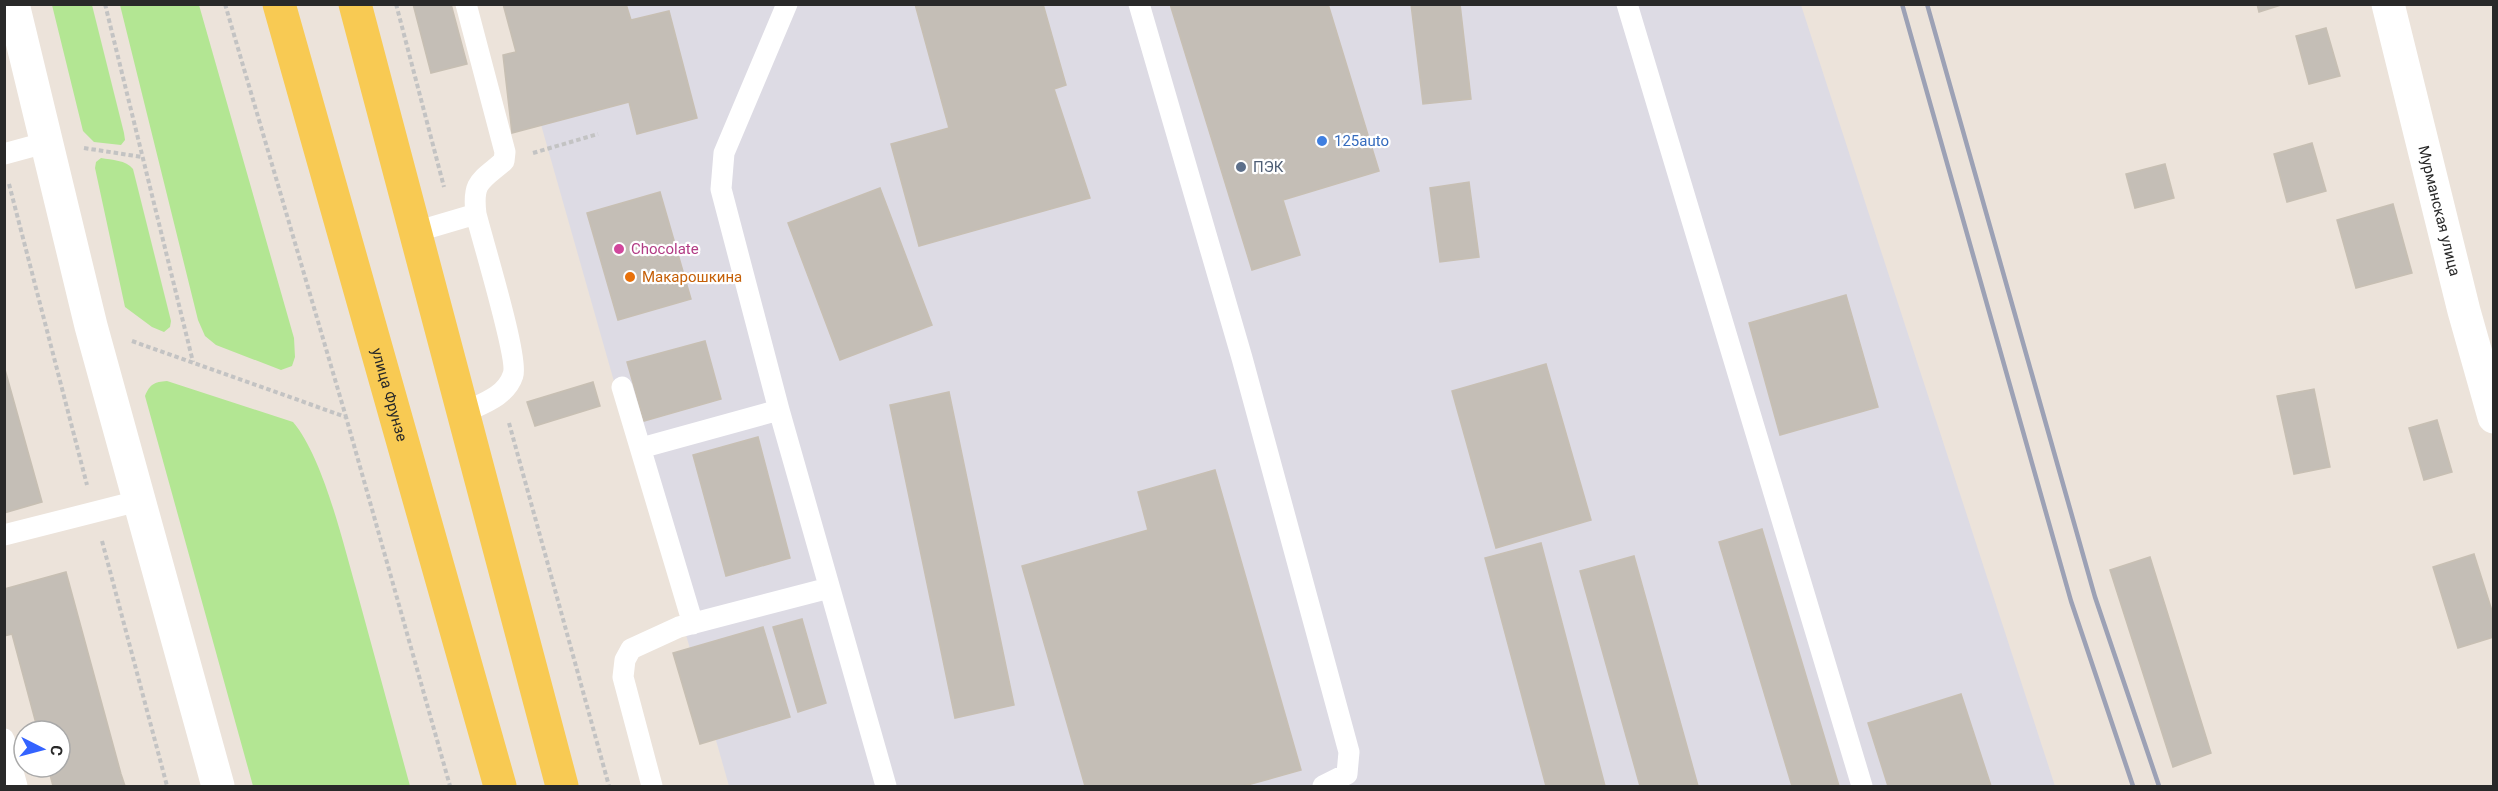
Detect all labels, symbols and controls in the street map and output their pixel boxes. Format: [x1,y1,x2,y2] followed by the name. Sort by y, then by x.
[1334,132,1389,150] place label: 125auto
[1315,134,1329,148] marker: 125auto
[2414,144,2464,278] street label: Мурманская улица
[1253,158,1284,176] place label: ПЭК
[1234,160,1248,174] marker: ПЭК
[631,240,699,258] place label: Chocolate
[612,242,626,256] marker: Chocolate
[642,268,742,286] place label: Макарошкина
[623,270,637,284] marker: Макарошкина
[368,346,411,443] street label: улица Фрунзе
[12,719,72,779] north arrow
[46,744,66,757] text: С

